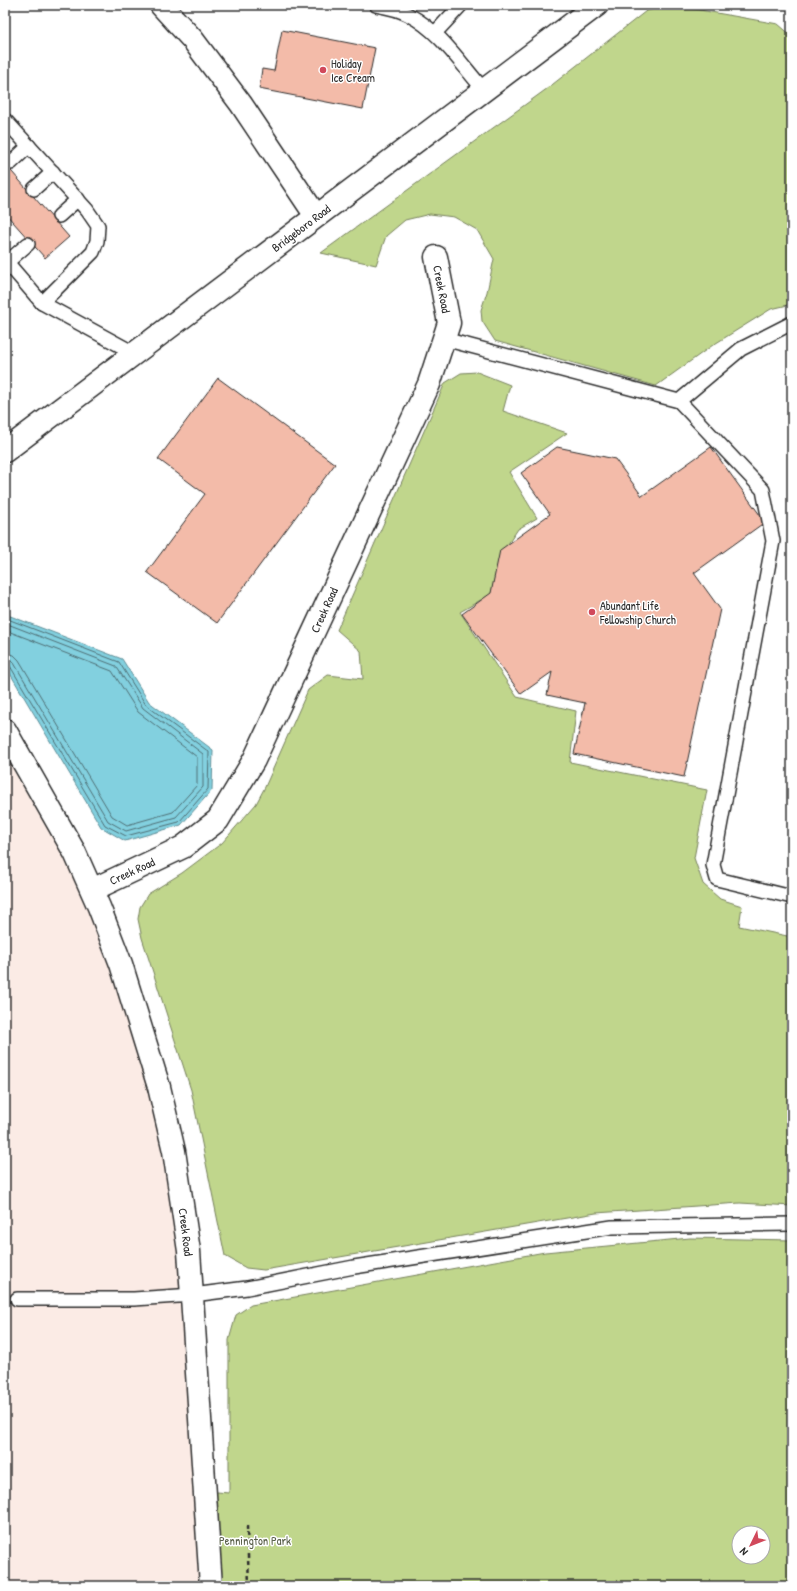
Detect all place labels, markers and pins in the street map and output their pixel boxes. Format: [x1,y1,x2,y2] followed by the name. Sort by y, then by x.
[331,55,375,86] place label: Holiday Ice Cream
[318,65,328,75] marker: Holiday Ice Cream
[599,597,676,628] place label: Abundant Life Fellowship Church
[587,607,597,617] marker: Abundant Life Fellowship Church

